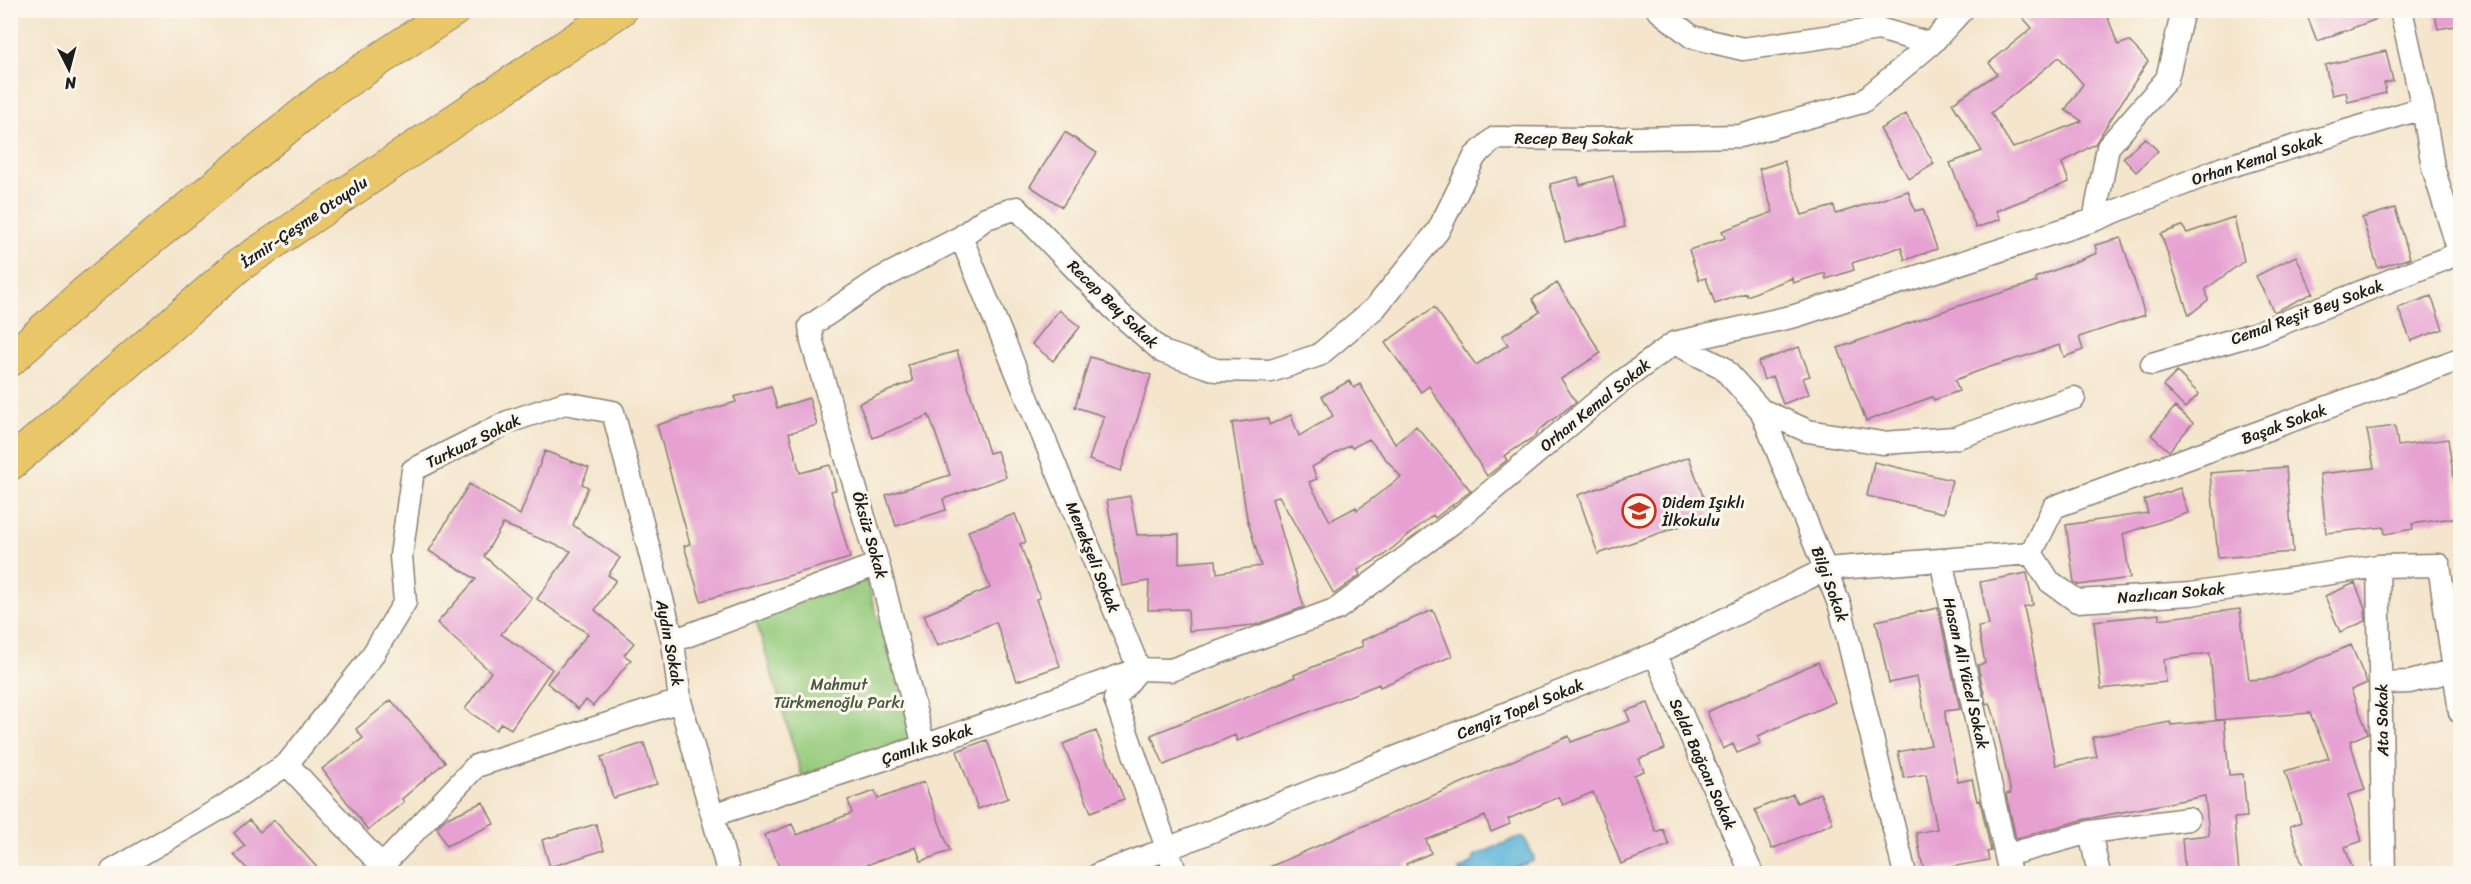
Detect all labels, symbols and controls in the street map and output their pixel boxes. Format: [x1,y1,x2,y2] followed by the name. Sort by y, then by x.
[39,39,99,99] north arrow
[63,68,79,99] text: N
[1515,124,1634,153] street label: Recep Bey Sokak
[2188,124,2327,194] street label: Orhan Kemal Sokak
[233,168,374,276] street label: İzmir-Çeşme Otoyolu
[1060,252,1166,356] street label: Recep Bey Sokak
[2226,271,2388,353] street label: Cemal Reşit Bey Sokak
[1533,351,1658,459] street label: Orhan Kemal Sokak
[2237,395,2331,453] street label: Başak Sokak
[421,405,526,477] street label: Turkuaz Sokak
[844,488,896,583] street label: Öksüz Sokak
[1661,488,1745,535] place label: Didem Işıklı İlkokulu
[1621,493,1657,529] school or university icon: Didem Işıklı İlkokulu
[1057,497,1129,618] street label: Menekşeli Sokak
[1803,542,1857,626] street label: Bilgi Sokak
[2116,574,2226,612] street label: Nazlıcan Sokak
[1934,594,1998,752] street label: Hasan Ali Yücel Sokak
[647,596,693,689] street label: Aydın Sokak
[774,670,904,717] park label: Mahmut Türkmenoğlu Parkı
[1452,670,1589,748] street label: Cengiz Topel Sokak
[2367,683,2397,758] street label: Ata Sokak
[1661,693,1745,835] street label: Selda Bağcan Sokak
[877,715,977,773] street label: Çamlık Sokak

